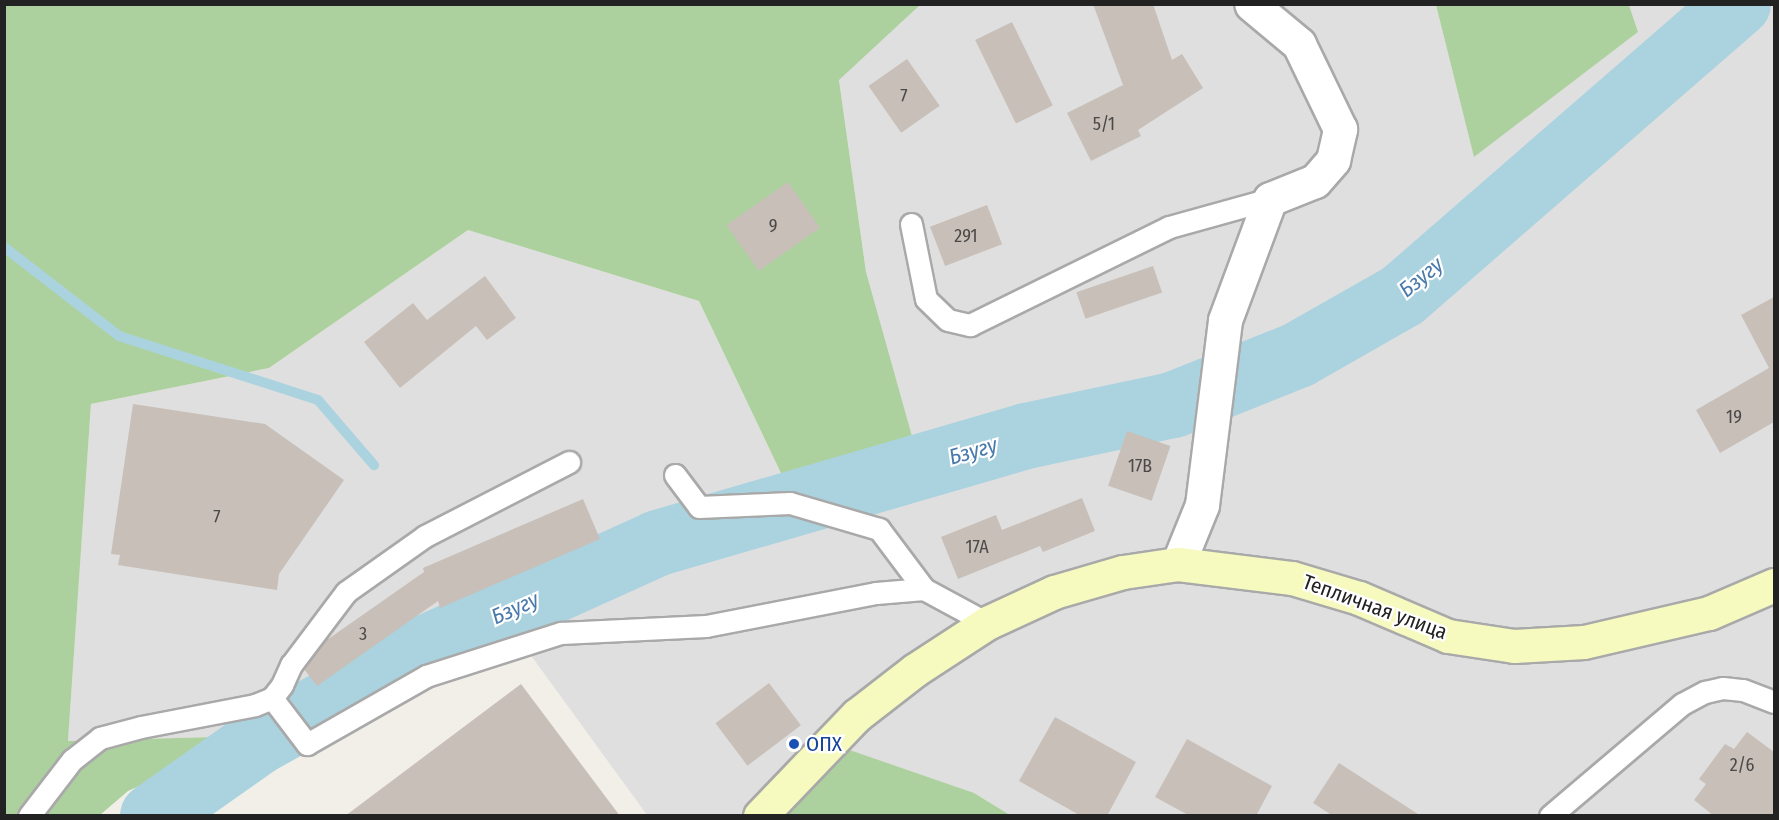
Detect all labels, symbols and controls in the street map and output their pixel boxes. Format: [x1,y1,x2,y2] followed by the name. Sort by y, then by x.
[900,85,908,107] house number: 7
[1093,113,1115,135] house number: 5/1
[769,215,777,237] house number: 9
[954,225,978,247] house number: 291
[1394,251,1448,303] water label: Бзугу
[1726,406,1742,428] house number: 19
[946,432,1000,470] water label: Бзугу
[1128,455,1152,477] house number: 17В
[213,506,221,528] house number: 7
[965,536,989,558] house number: 17А
[1299,569,1451,645] street label: Тепличная улица
[487,586,543,630] water label: Бзугу
[359,623,367,645] house number: 3
[806,731,842,757] place label: ОПХ
[787,737,801,751] marker: ОПХ
[1730,754,1754,776] house number: 2/6

